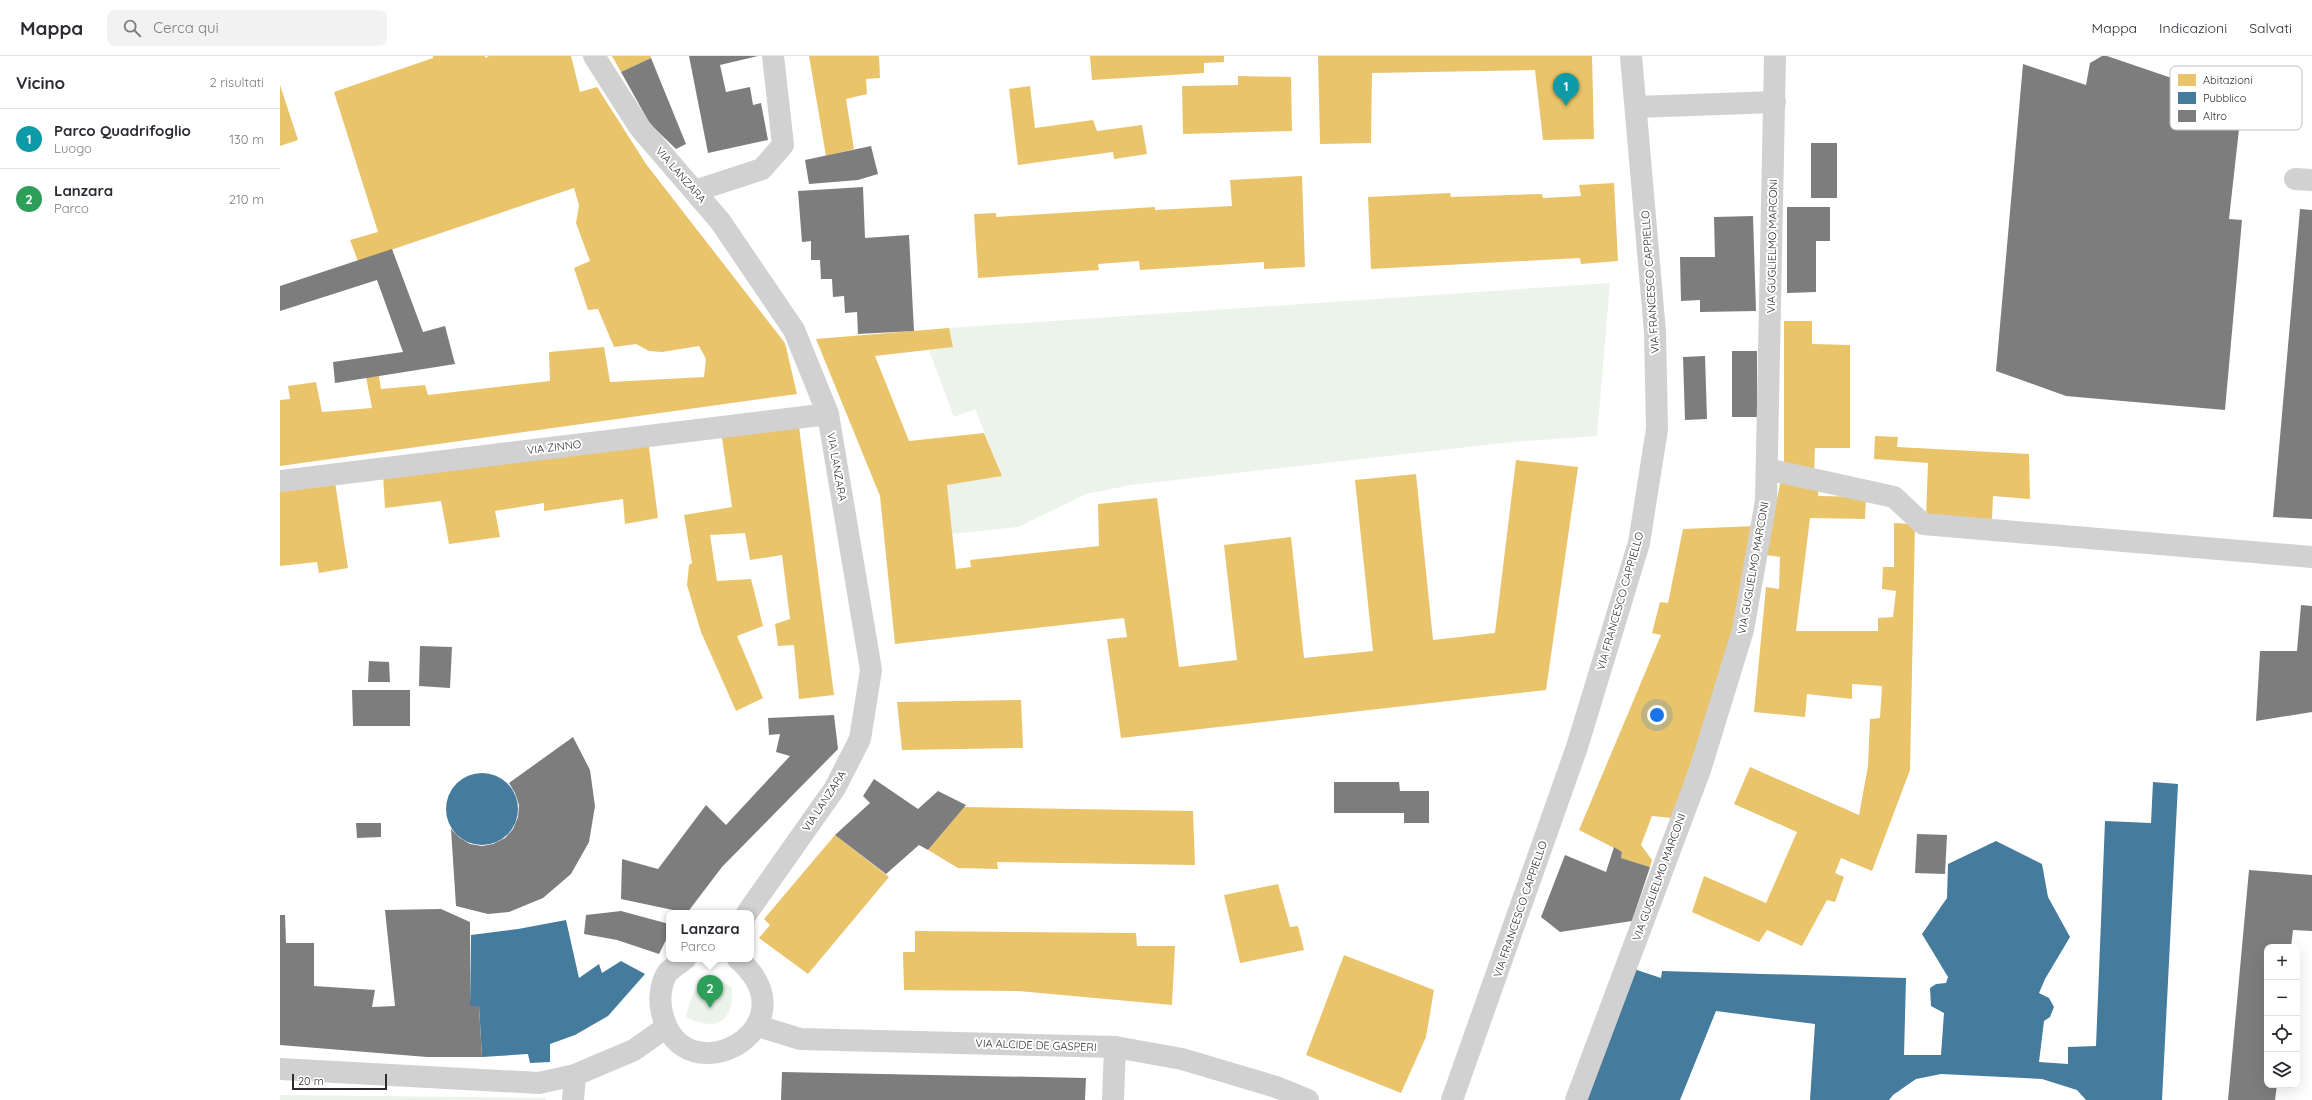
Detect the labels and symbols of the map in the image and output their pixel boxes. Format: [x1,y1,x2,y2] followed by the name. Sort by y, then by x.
[2170,66,2302,130] legend
[1553,73,1579,106] pin: 1
[2203,73,2253,87] text: Abitazioni
[2203,91,2247,105] text: Pubblico
[2203,109,2227,123] text: Altro
[653,144,709,206] street label: VIA LANZARA
[1764,179,1780,313] street label: VIA GUGLIELMO MARCONI
[1638,210,1662,354] street label: VIA FRANCESCO CAPPIELLO
[824,431,850,503] street label: VIA LANZARA
[526,437,582,457] street label: VIA ZINNO
[1734,501,1772,635] street label: VIA GUGLIELMO MARCONI
[1593,530,1647,672] street label: VIA FRANCESCO CAPPIELLO
[1647,705,1667,725] your location
[799,768,849,834] street label: VIA LANZARA
[1629,811,1689,943] street label: VIA GUGLIELMO MARCONI
[1490,839,1550,979] street label: VIA FRANCESCO CAPPIELLO
[697,975,723,1008] pin: 2
[975,1036,1097,1054] street label: VIA ALCIDE DE GASPERI
[292,1072,387,1091] scale bar

